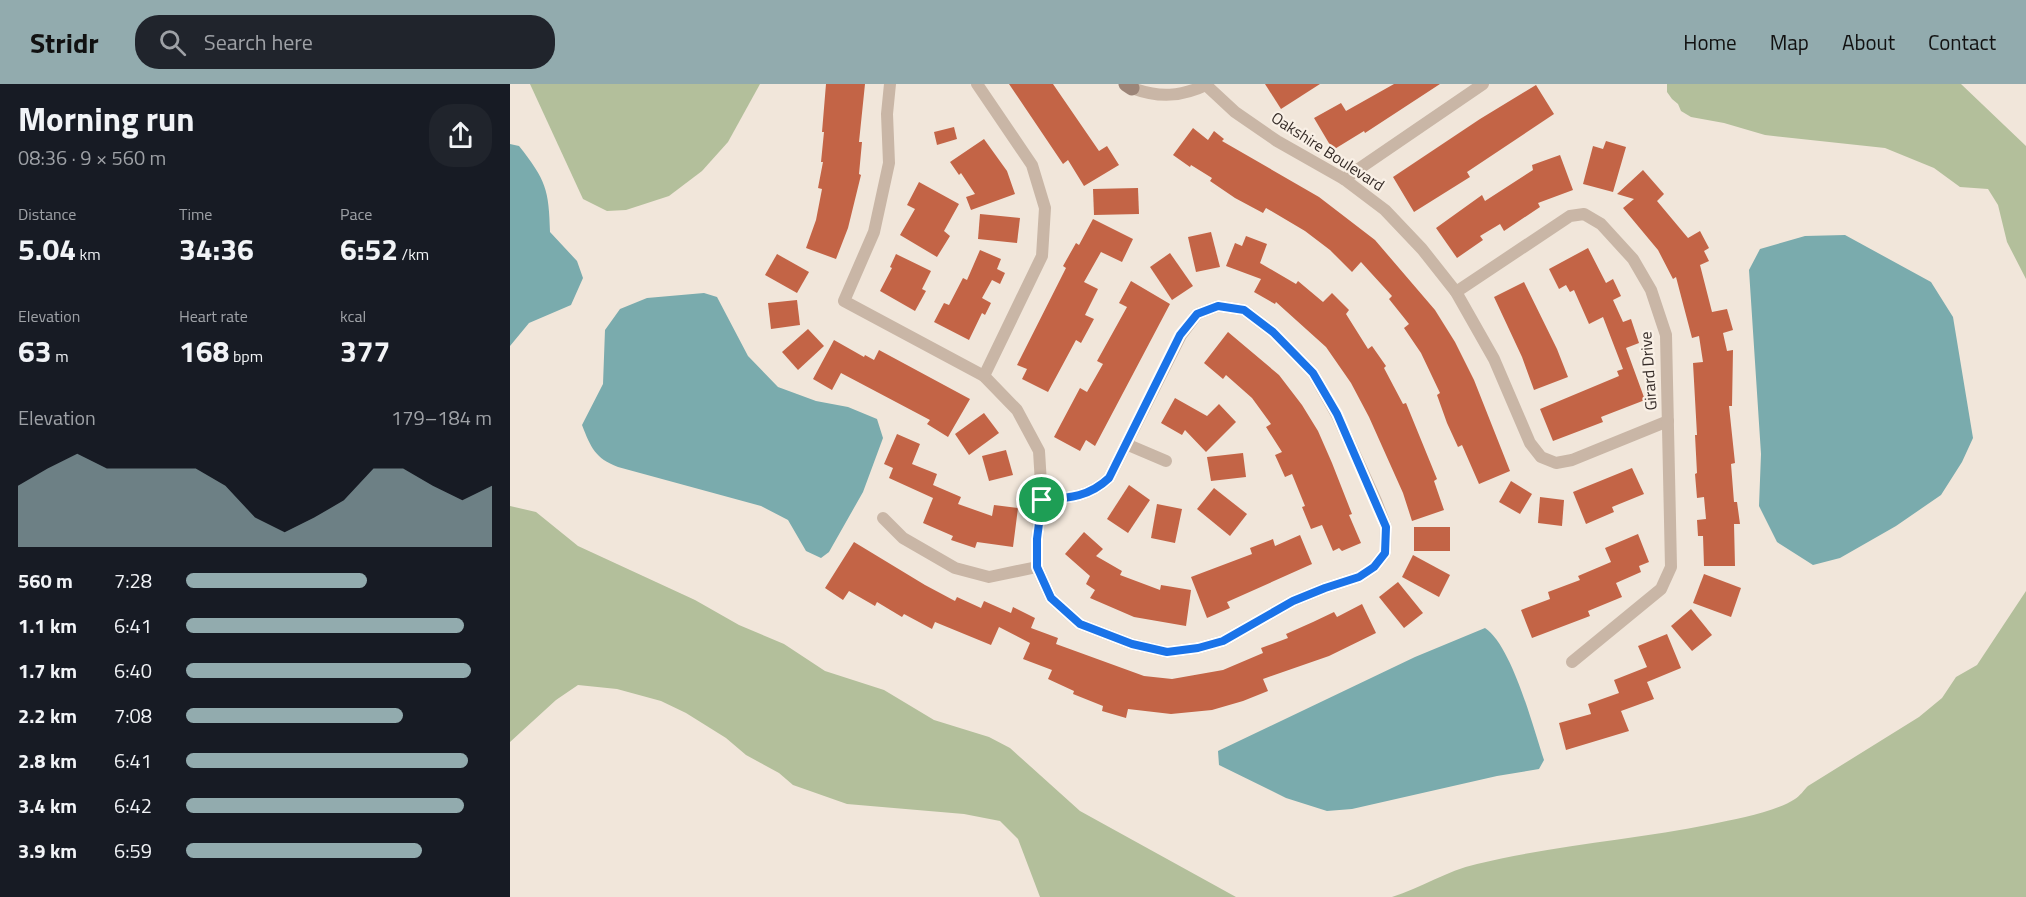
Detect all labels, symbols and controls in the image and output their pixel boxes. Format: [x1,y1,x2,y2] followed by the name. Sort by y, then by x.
[135,15,555,69] search box
[30,21,99,64] text: Stridr
[204,25,313,59] text: Search here
[156,26,189,59] icon: search
[1683,26,1737,58] text: Home
[1770,26,1809,58] text: Map
[1842,26,1895,58] text: About
[1928,26,1996,58] text: Contact
[18,94,195,144] text: Morning run
[429,104,492,167] button: share
[1267,105,1389,197] street label: Oakshire Boulevard
[18,142,166,173] text: 08:36 · 9 × 560 m
[18,202,76,226] text: Distance
[179,202,212,226] text: Time
[340,202,372,226] text: Pace
[18,226,76,272] text: 5.04
[179,226,254,272] text: 34:36
[340,226,398,272] text: 6:52
[76,242,101,266] text: km
[398,242,429,266] text: /km
[18,304,80,328] text: Elevation
[179,304,248,328] text: Heart rate
[340,304,366,328] text: kcal
[18,328,52,374] text: 63
[179,328,229,374] text: 168
[340,328,390,374] text: 377
[1633,331,1663,411] street label: Girard Drive
[52,344,69,368] text: m
[229,344,263,368] text: bpm
[18,402,96,433] text: Elevation
[391,402,492,433] text: 179–184 m
[1016,474,1067,525] pin
[1025,483,1058,516] icon: arrive
[18,565,73,596] text: 560 m
[114,565,152,596] text: 7:28
[18,610,77,641] text: 1.1 km
[114,610,152,641] text: 6:41
[18,655,77,686] text: 1.7 km
[114,655,152,686] text: 6:40
[18,700,77,731] text: 2.2 km
[114,700,152,731] text: 7:08
[18,745,77,776] text: 2.8 km
[114,745,152,776] text: 6:41
[18,790,77,821] text: 3.4 km
[114,790,152,821] text: 6:42
[18,835,77,866] text: 3.9 km
[114,835,152,866] text: 6:59

